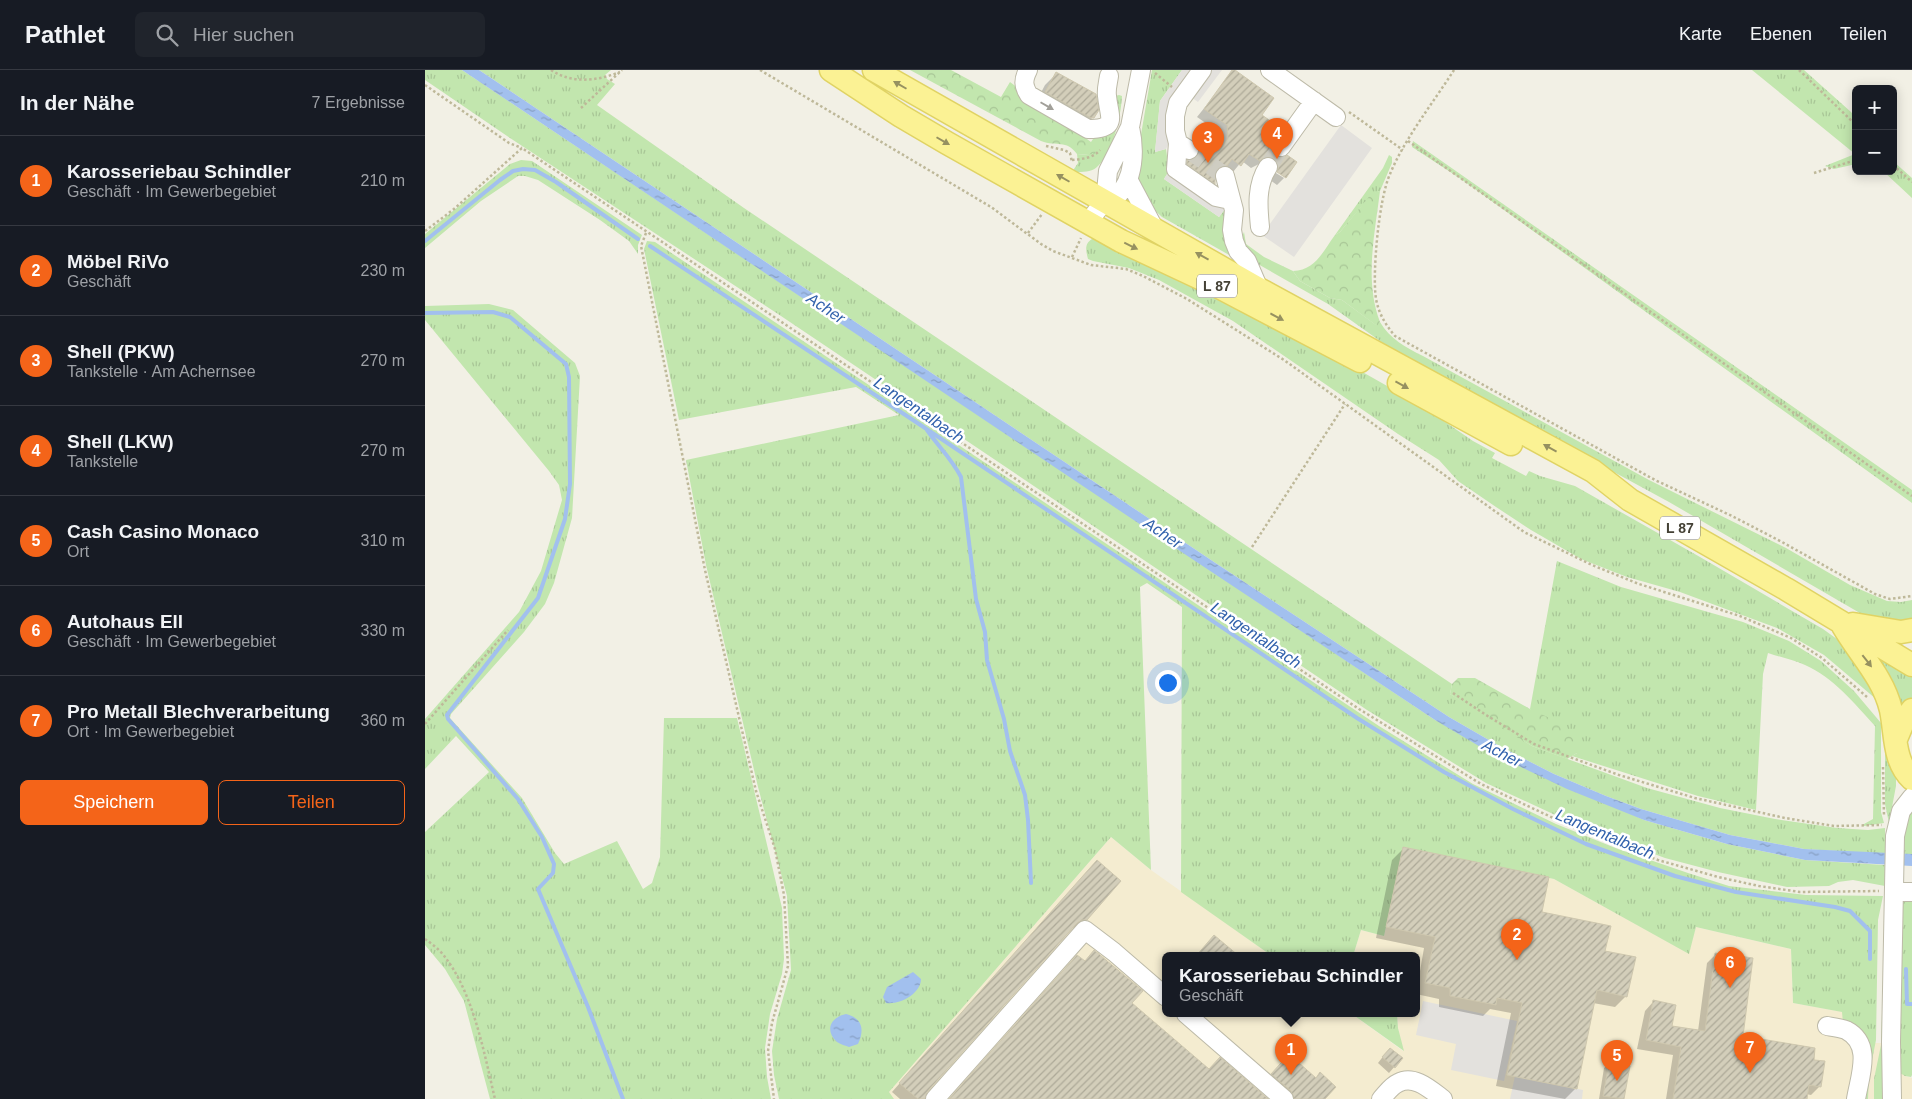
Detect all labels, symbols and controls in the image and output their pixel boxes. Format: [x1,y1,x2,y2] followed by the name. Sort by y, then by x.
[135,12,485,57] search box
[25,21,105,48] text: Pathlet
[153,21,181,49] icon: search
[193,24,294,45] text: Hier suchen
[1679,24,1722,44] text: Karte
[1750,24,1812,44] text: Ebenen
[1840,24,1887,44] text: Teilen
[893,80,907,89] one-way arrow
[1852,85,1897,175] map controls
[1852,85,1897,130] button: +
[20,91,134,114] text: In der Nähe
[312,94,405,111] text: 7 Ergebnisse
[1041,101,1054,110] one-way arrow
[1261,118,1293,159] pin: 4
[1192,122,1224,163] pin: 3
[1852,130,1897,175] button: −
[936,137,950,146] one-way arrow
[67,161,291,182] text: Karosseriebau Schindler
[32,172,40,189] text: 1
[361,172,405,189] text: 210 m
[1056,173,1069,182] one-way arrow
[67,183,276,200] text: Geschäft · Im Gewerbegebiet
[1123,242,1138,250] one-way arrow
[67,251,169,272] text: Möbel RiVo
[1194,252,1209,260] one-way arrow
[32,262,40,279] text: 2
[361,262,405,279] text: 230 m
[67,273,131,290] text: Geschäft
[1197,275,1237,298] road number: L 87
[803,289,849,327] water label: Acher
[1269,313,1284,321] one-way arrow
[67,341,175,362] text: Shell (PKW)
[32,352,40,369] text: 3
[361,352,405,369] text: 270 m
[67,363,256,380] text: Tankstelle · Am Achernsee
[871,374,967,446] water label: Langentalbach
[1396,380,1409,389] one-way arrow
[67,431,174,452] text: Shell (LKW)
[32,442,40,459] text: 4
[361,442,405,459] text: 270 m
[1543,444,1558,452] one-way arrow
[67,453,138,470] text: Tankstelle
[1140,514,1186,552] water label: Acher
[1660,516,1700,539] road number: L 87
[67,521,259,542] text: Cash Casino Monaco
[32,532,40,549] text: 5
[361,532,405,549] text: 310 m
[67,543,89,560] text: Ort
[1208,599,1304,671] water label: Langentalbach
[67,611,183,632] text: Autohaus Ell
[32,622,40,639] text: 6
[361,622,405,639] text: 330 m
[67,633,276,650] text: Geschäft · Im Gewerbegebiet
[1862,654,1873,667] one-way arrow
[1155,670,1181,696] your location
[67,701,330,722] text: Pro Metall Blechverarbeitung
[32,712,40,729] text: 7
[361,712,405,729] text: 360 m
[67,723,234,740] text: Ort · Im Gewerbegebiet
[1479,735,1525,770] water label: Acher
[20,780,208,825] button: Speichern
[218,780,405,825] button: Teilen
[1553,806,1657,862] water label: Langentalbach
[1501,919,1533,960] pin: 2
[1714,947,1746,988] pin: 6
[1162,952,1420,1017] popup
[1179,965,1403,986] text: Karosseriebau Schindler
[1179,987,1243,1004] text: Geschäft
[1734,1032,1766,1073] pin: 7
[1275,1034,1307,1075] pin: 1
[1601,1040,1633,1081] pin: 5

